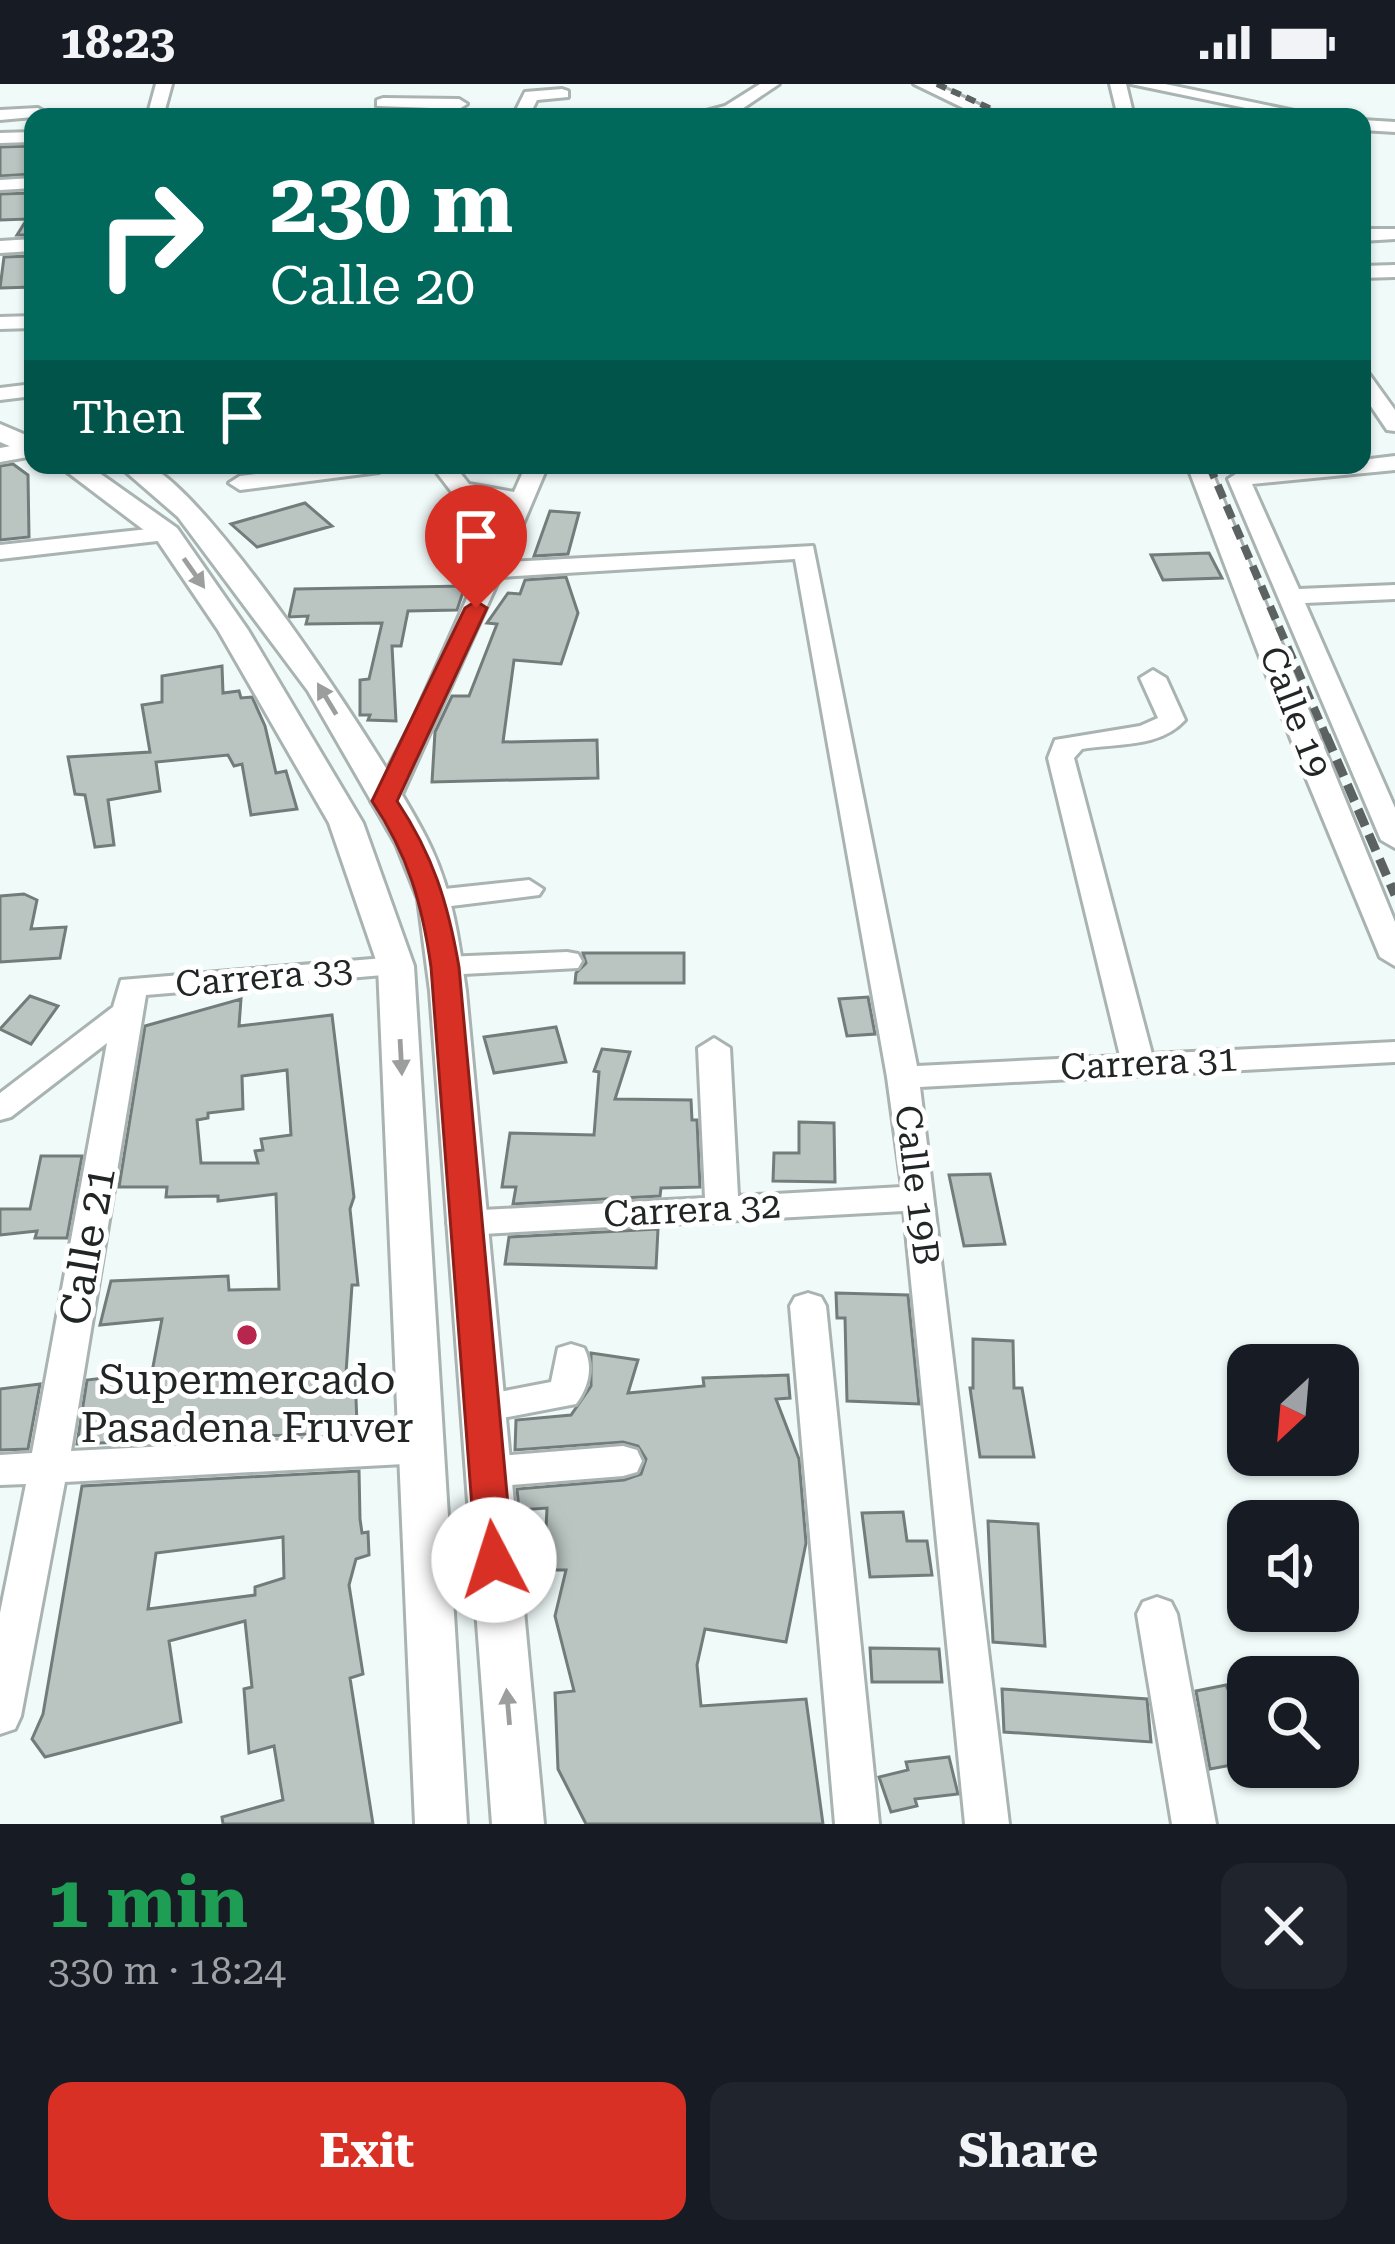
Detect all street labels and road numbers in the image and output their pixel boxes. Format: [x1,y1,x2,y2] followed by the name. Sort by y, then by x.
[1251,641,1339,783] street label: Calle 19
[174,948,354,1006] street label: Carrera 33
[1059,1037,1239,1089] street label: Carrera 31
[886,1103,948,1267] street label: Calle 19B
[49,1163,125,1329] street label: Calle 21
[602,1184,782,1236] street label: Carrera 32

